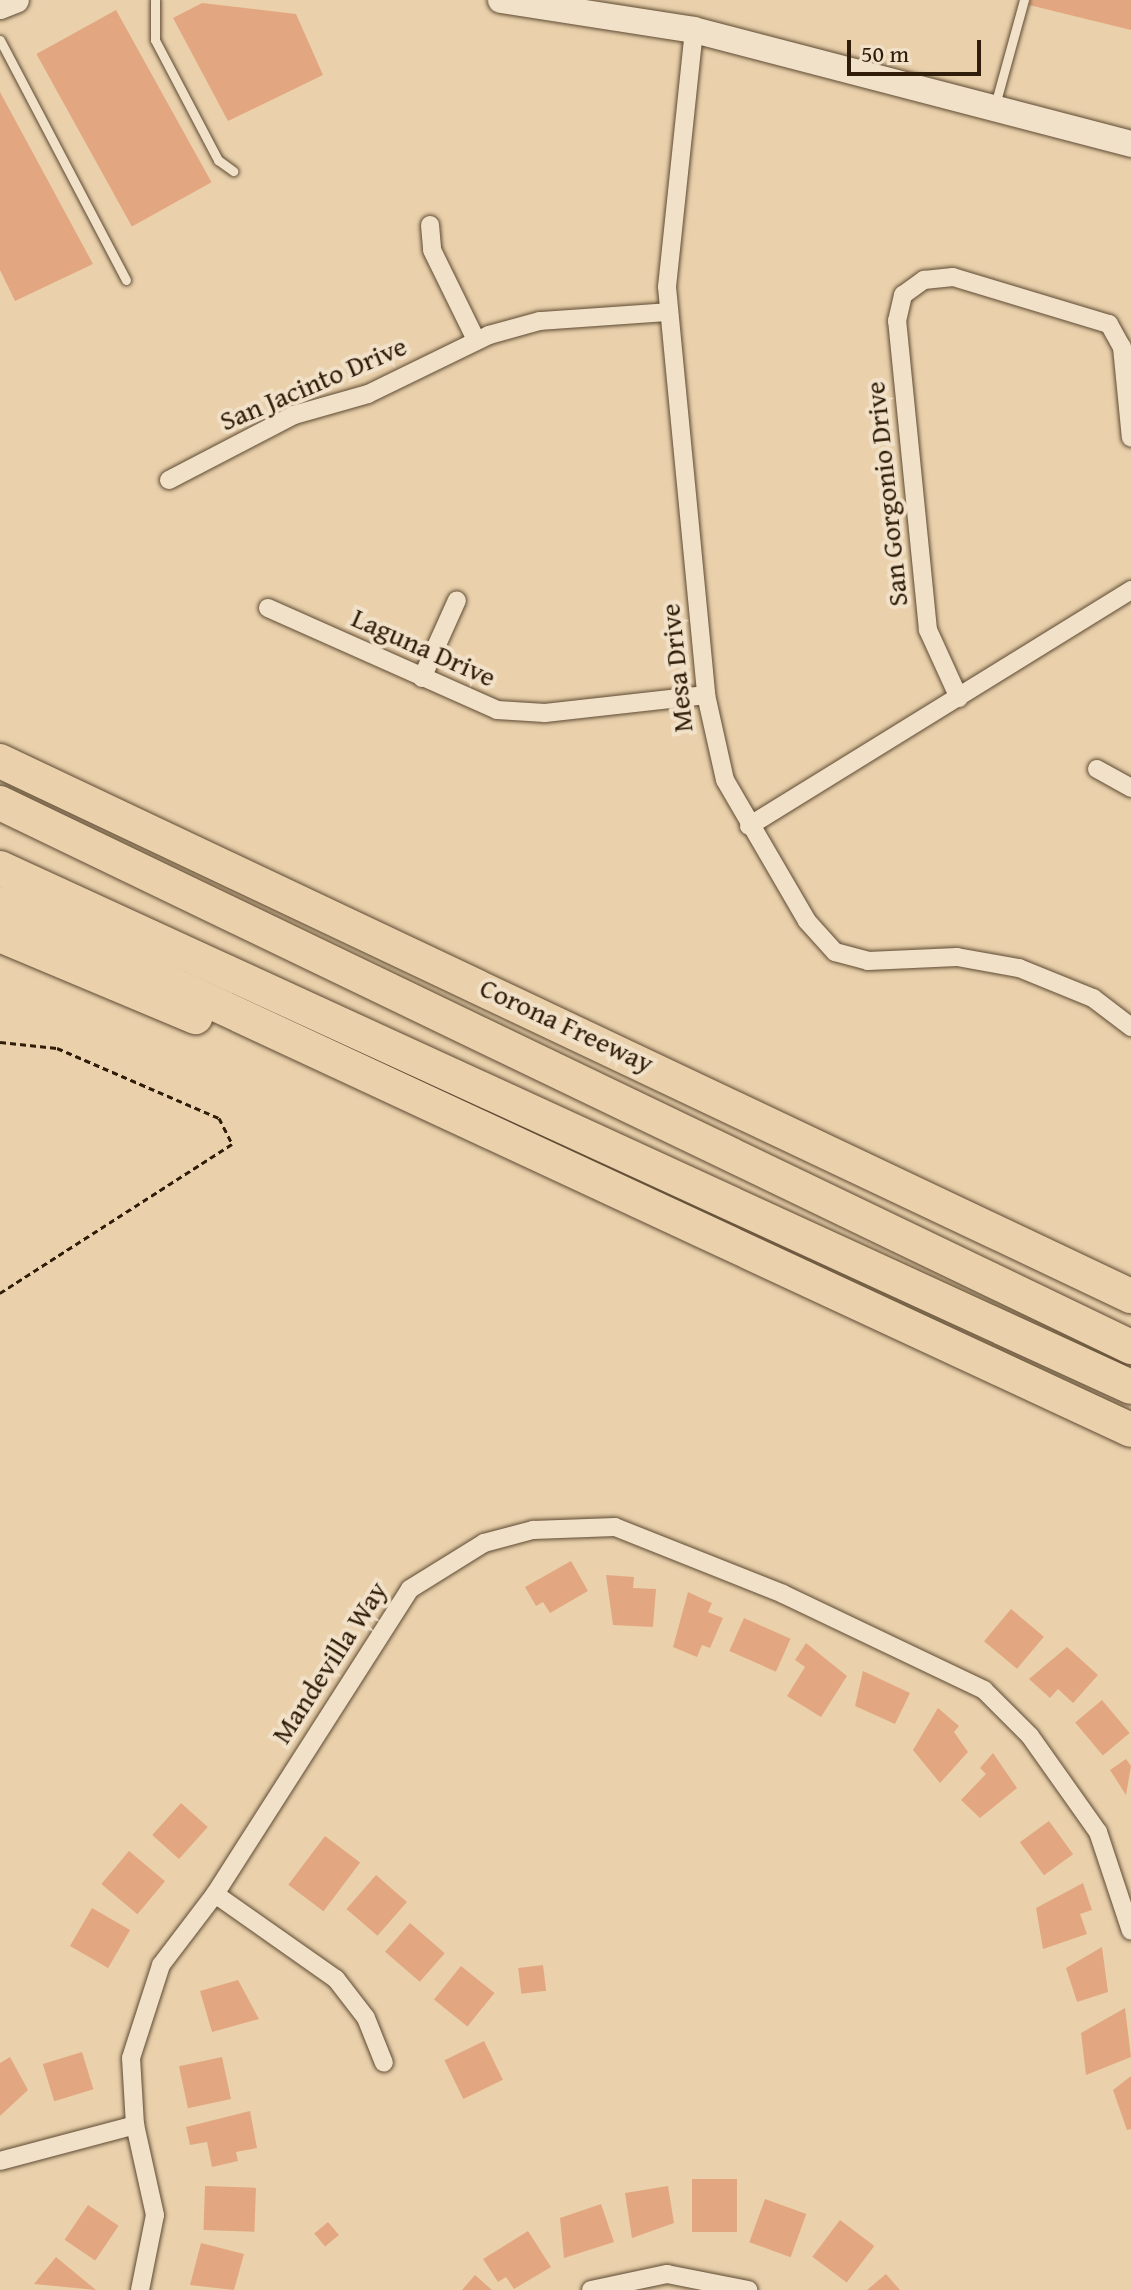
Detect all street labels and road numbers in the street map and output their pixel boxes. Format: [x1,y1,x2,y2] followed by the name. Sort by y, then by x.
[214,328,412,438] street label: San Jacinto Drive
[857,380,915,608] street label: San Gorgonio Drive
[347,600,501,694] street label: Laguna Drive
[653,602,699,734] street label: Mesa Drive
[475,970,659,1080] street label: Corona Freeway
[264,1575,394,1749] street label: Mandevilla Way

